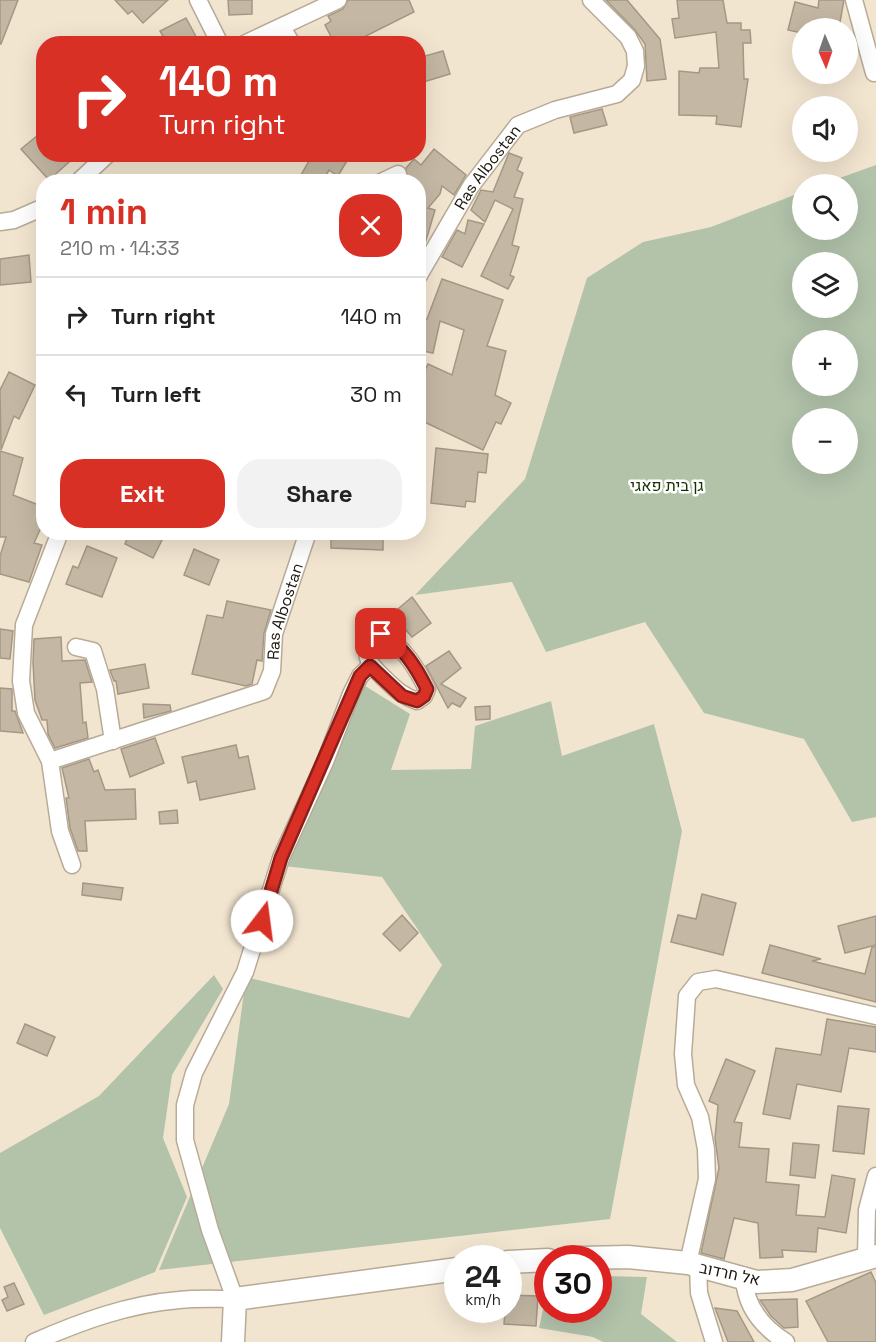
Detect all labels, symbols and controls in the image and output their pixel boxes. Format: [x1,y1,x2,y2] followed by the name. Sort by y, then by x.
[792,18,858,84] north arrow
[792,18,858,474] map controls
[159,55,278,108] text: 140 m
[60,60,138,138] icon: right
[792,96,858,162] button: sound
[159,107,286,142] text: Turn right
[450,121,525,214] street label: Ras Albostan
[792,174,858,240] button: search
[60,189,148,235] text: 1 min
[339,194,402,257] button: close
[60,235,180,261] text: 210 m · 14:33
[792,252,858,318] button: layers
[60,300,93,333] icon: right
[111,302,216,330] text: Turn right
[340,302,402,330] text: 140 m
[792,330,858,396] button: +
[60,378,93,411] icon: left
[111,380,201,408] text: Turn left
[350,380,402,408] text: 30 m
[792,408,858,474] button: −
[60,459,225,528] button: Exit
[237,459,402,528] button: Share
[630,475,704,496] park label: גן בית פאגי
[263,560,308,661] street label: Ras Albostan
[355,608,406,659] pin
[364,617,397,650] icon: arrive
[230,889,294,953] position arrow
[534,1245,612,1323] speed limit sign: 30
[465,1257,501,1296] text: 24
[698,1257,762,1290] street label: אל חרדוב
[465,1290,501,1309] text: km/h

